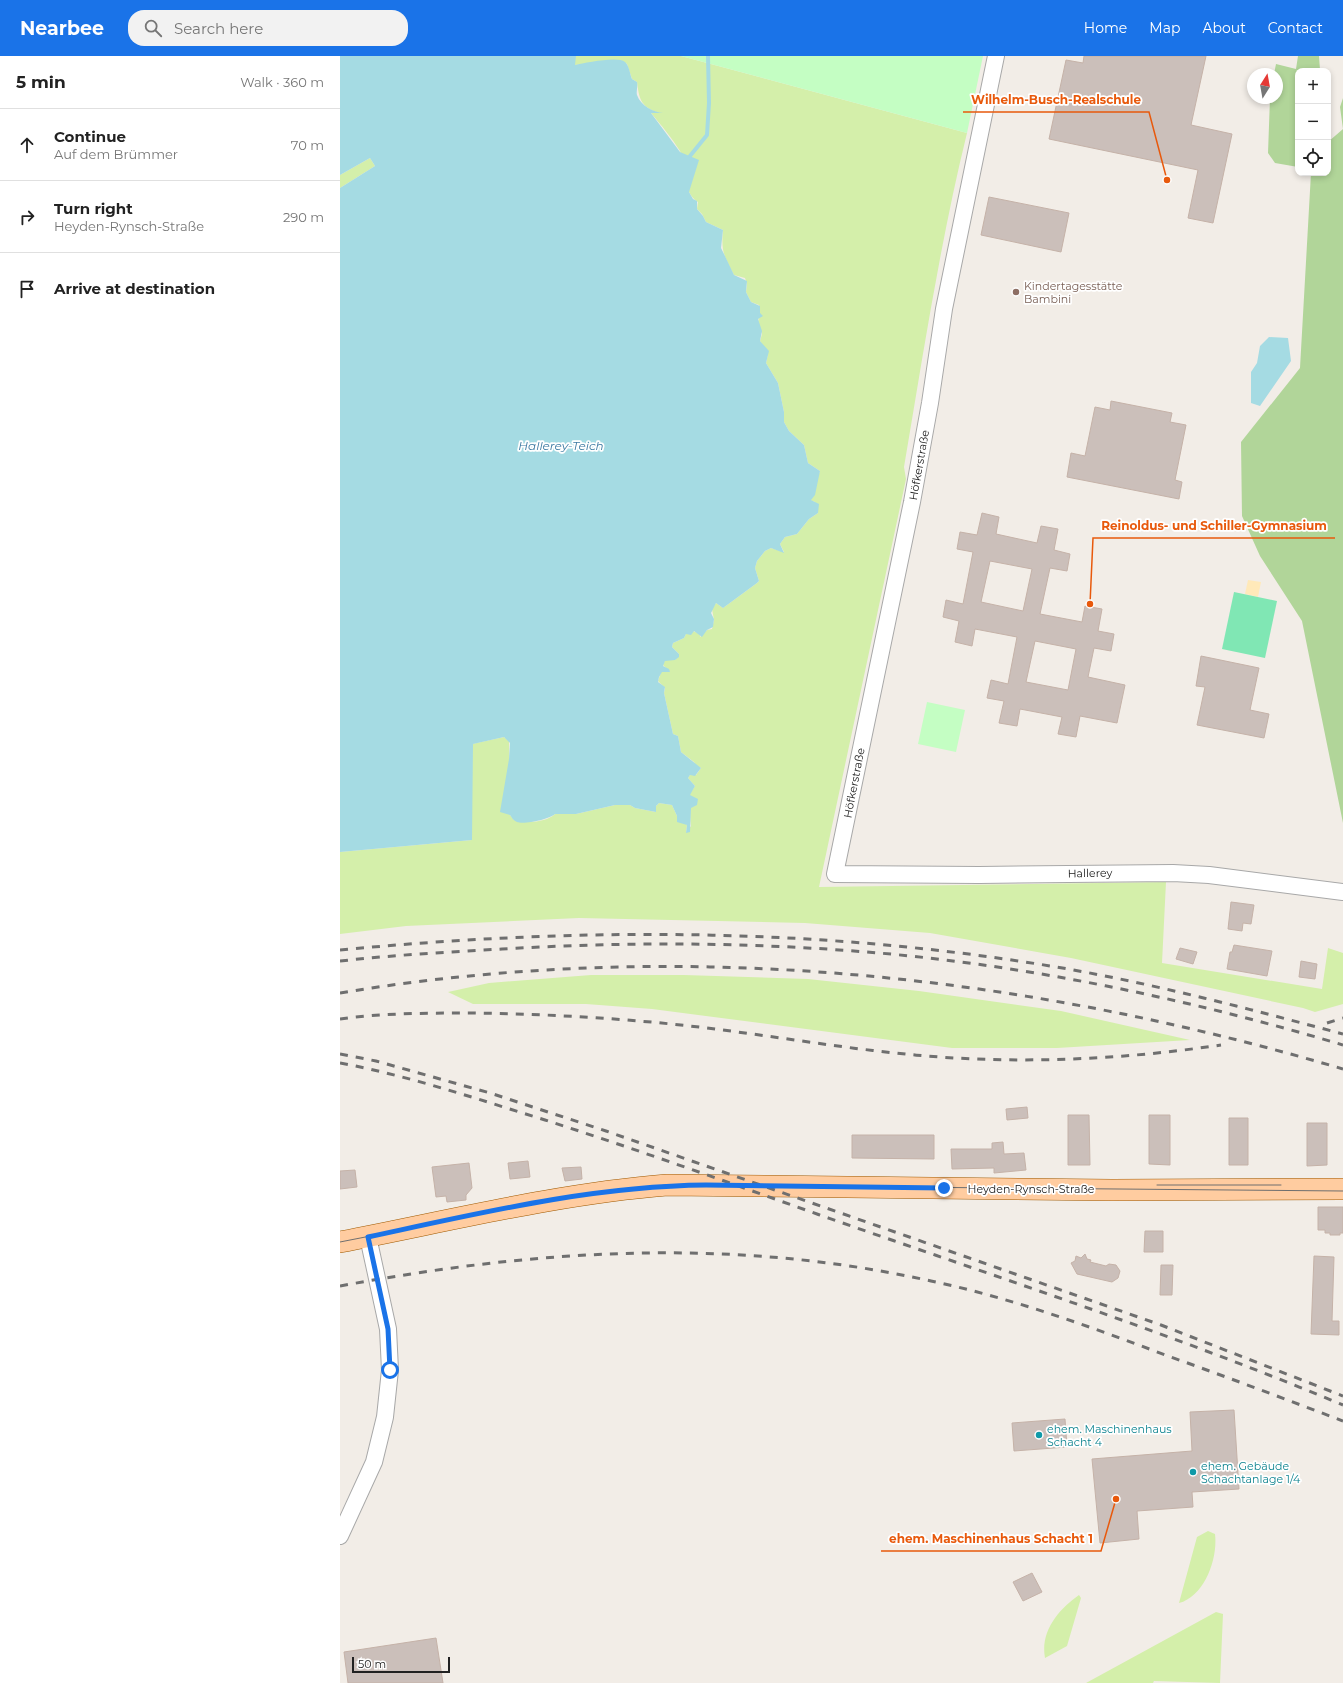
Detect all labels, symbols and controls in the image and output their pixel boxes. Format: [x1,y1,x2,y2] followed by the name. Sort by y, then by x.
[128,10,408,46] search box
[20,17,104,40] text: Nearbee
[142,17,164,39] icon: search
[174,19,263,38] text: Search here
[1084,19,1127,37] text: Home
[1149,19,1180,37] text: Map
[1202,19,1246,37] text: About
[1268,19,1323,37] text: Contact
[1247,68,1283,104] north arrow
[1295,68,1331,176] map controls
[1295,68,1331,104] button: +
[16,72,66,92] text: 5 min
[240,74,324,90] text: Walk · 360 m
[963,88,1149,112] callout: Wilhelm-Busch-Realschule
[971,92,1141,107] text: Wilhelm-Busch-Realschule
[1295,104,1331,140] button: −
[54,127,126,146] text: Continue
[16,134,38,156] icon: ahead
[291,137,324,153] text: 70 m
[1295,140,1331,176] button: locate
[54,146,178,162] text: Auf dem Brümmer
[54,199,133,218] text: Turn right
[16,206,38,228] icon: right
[283,209,324,225] text: 290 m
[54,218,204,234] text: Heyden-Rynsch-Straße
[16,278,38,300] icon: arrive
[54,279,215,298] text: Arrive at destination
[1024,279,1123,306] place label: Kindertagesstätte Bambini
[1011,287,1021,297] marker: Kindertagesstätte Bambini
[906,428,932,501] street label: Höfkerstraße
[518,438,604,453] water label: Hallerey-Teich
[1093,514,1335,538] callout: Reinoldus- und Schiller-Gymnasium
[1101,518,1327,533] text: Reinoldus- und Schiller-Gymnasium
[840,746,868,819] street label: Höfkerstraße
[1067,866,1113,880] street label: Hallerey
[935,1179,953,1197] route end
[968,1182,1095,1196] street label: Heyden-Rynsch-Straße
[381,1361,399,1379] route start
[1047,1422,1172,1449] place label: ehem. Maschinenhaus Schacht 4
[1034,1430,1044,1440] marker: ehem. Maschinenhaus Schacht 4
[1201,1459,1301,1486] place label: ehem. Gebäude Schachtanlage 1/4
[1188,1467,1198,1477] marker: ehem. Gebäude Schachtanlage 1/4
[881,1527,1101,1551] callout: ehem. Maschinenhaus Schacht 1
[889,1531,1093,1546] text: ehem. Maschinenhaus Schacht 1
[352,1655,450,1674] scale bar
[358,1657,386,1671] text: 50 m

